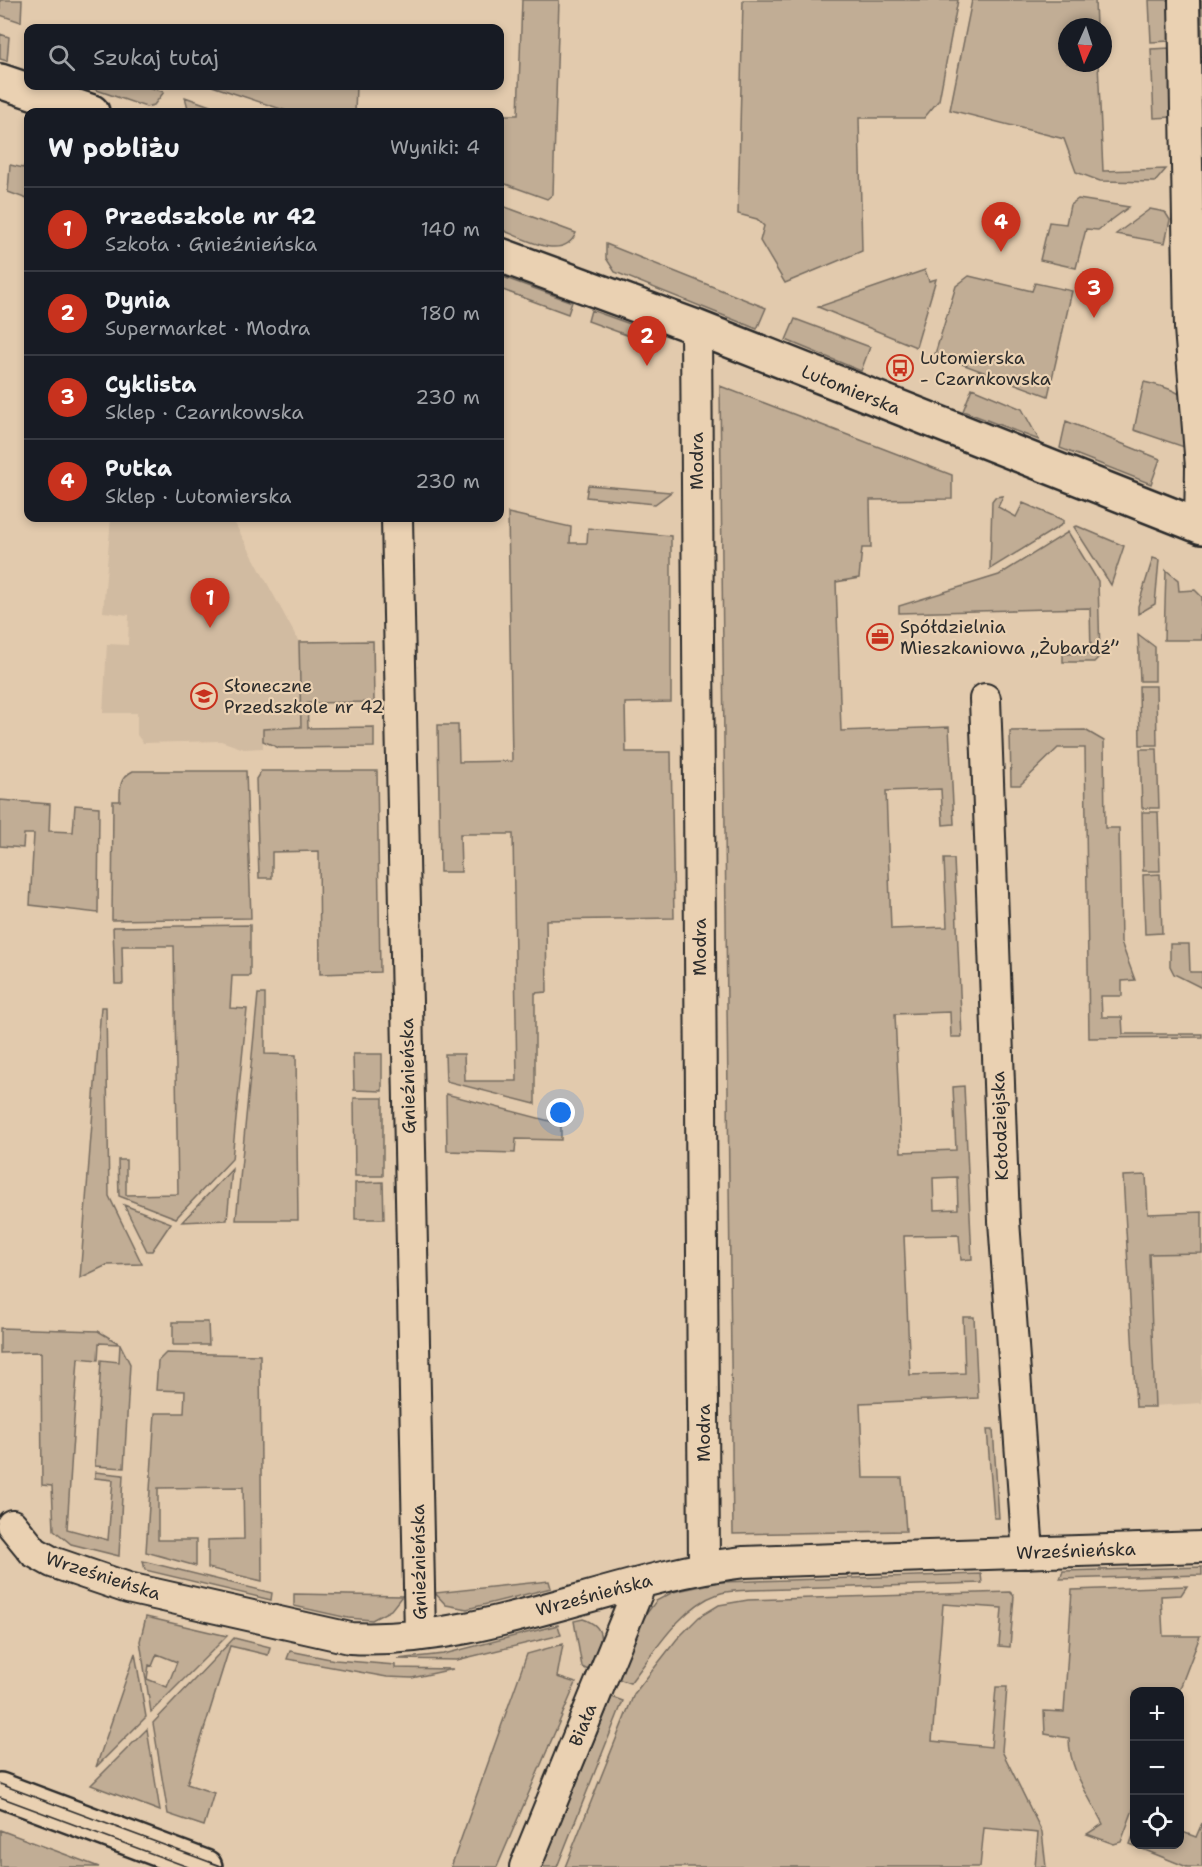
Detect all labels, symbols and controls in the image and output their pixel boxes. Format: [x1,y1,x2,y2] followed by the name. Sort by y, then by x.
[1058,18,1112,72] north arrow
[24,24,504,90] search box
[45,41,78,74] icon: search
[93,43,219,72] text: Szukaj tutaj
[48,130,180,165] text: W pobliżu
[390,134,480,160] text: Wyniki: 4
[105,202,316,231] text: Przedszkole nr 42
[982,202,1020,252] pin: 4
[63,216,72,242] text: 1
[421,216,480,242] text: 140 m
[105,231,317,257] text: Szkoła · Gnieźnieńska
[1074,268,1114,318] pin: 3
[105,286,170,315] text: Dynia
[61,300,75,326] text: 2
[420,300,480,326] text: 180 m
[105,315,310,341] text: Supermarket · Modra
[628,316,666,366] pin: 2
[920,346,1051,391] place label: Lutomierska - Czarnkowska
[885,353,915,383] bus stop icon: Lutomierska - Czarnkowska
[798,359,904,421] street label: Lutomierska
[105,370,196,399] text: Cyklista
[61,384,75,410] text: 3
[415,384,480,410] text: 230 m
[105,399,304,425] text: Sklep · Czarnkowska
[685,432,709,490] street label: Modra
[105,454,172,483] text: Putka
[61,468,75,494] text: 4
[415,468,480,494] text: 230 m
[105,483,292,509] text: Sklep · Lutomierska
[190,578,230,628] pin: 1
[900,615,1119,660] place label: Spółdzielnia Mieszkaniowa „Żubardź”
[865,622,895,652] office icon: Spółdzielnia Mieszkaniowa „Żubardź”
[224,674,384,719] place label: Słoneczne Przedszkole nr 42
[189,681,219,711] school or university icon: Słoneczne Przedszkole nr 42
[688,918,712,976] street label: Modra
[395,1018,421,1134] street label: Gnieźnieńska
[986,1071,1014,1181] street label: Kołodziejska
[546,1098,575,1127] your location
[692,1404,716,1462] street label: Modra
[406,1504,432,1620] street label: Gnieźnieńska
[1016,1537,1136,1565] street label: Wrześnieńska
[42,1546,164,1606] street label: Wrześnieńska
[533,1568,655,1622] street label: Wrześnieńska
[1130,1687,1184,1849] map controls
[1130,1687,1184,1741] button: +
[564,1700,602,1750] street label: Biała
[1130,1741,1184,1795] button: −
[1130,1795,1184,1849] button: locate

